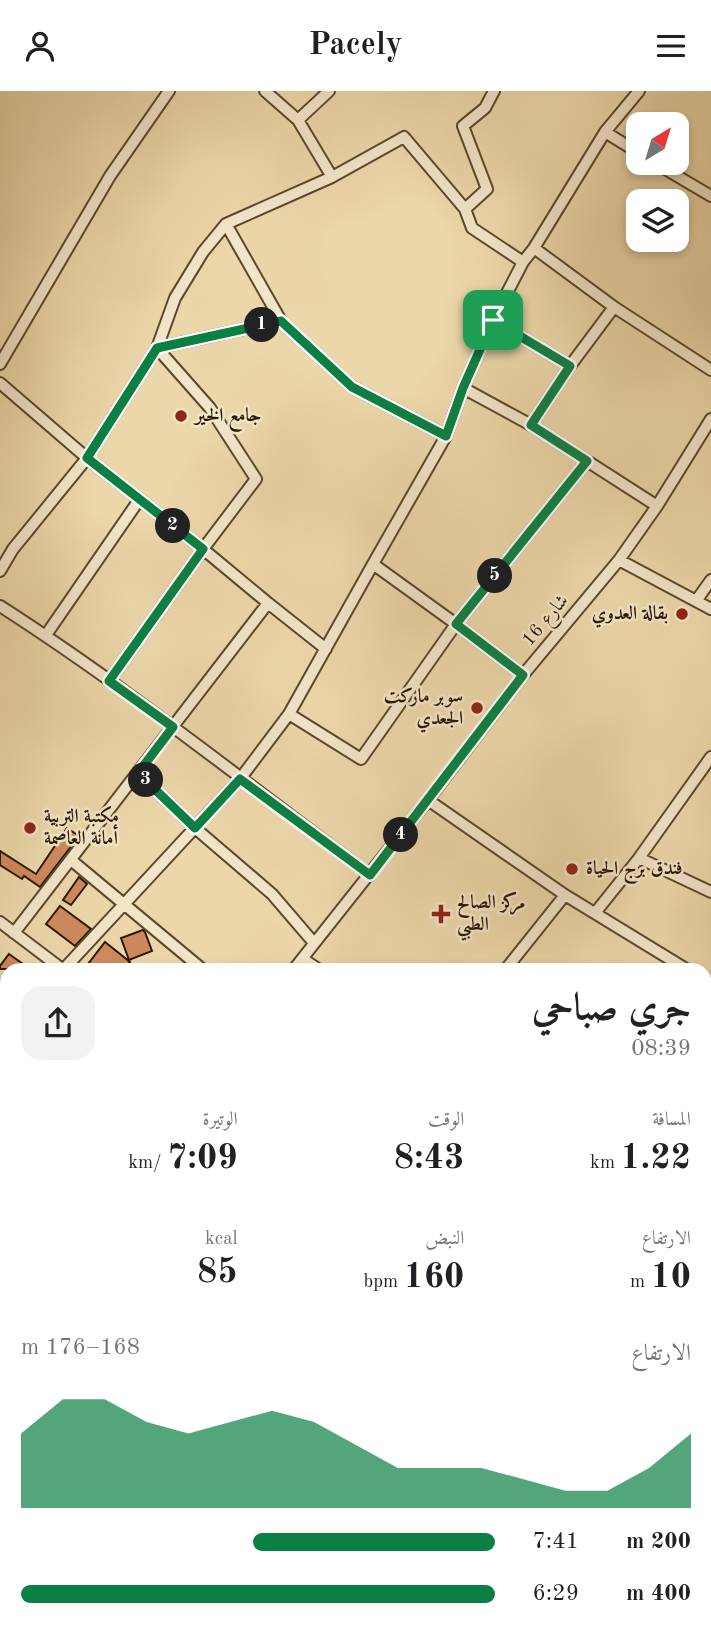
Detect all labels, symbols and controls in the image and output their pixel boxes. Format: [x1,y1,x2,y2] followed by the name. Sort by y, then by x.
[21,27,59,65] icon: person
[652,27,690,65] icon: menu
[308,30,403,62] text: Pacely
[626,112,690,175] north arrow
[626,112,689,252] map controls
[626,189,689,252] button: layers
[463,290,523,350] pin
[474,301,512,339] icon: arrive
[244,307,280,343] pin: 1
[256,315,267,334] text: 1
[193,406,261,432] place label: جامع الخير
[173,408,189,424] marker: جامع الخير
[156,509,190,543] pin: 2
[167,516,178,535] text: 2
[477,559,512,594] pin: 5
[489,566,500,585] text: 5
[519,592,576,653] street label: شارع 16
[592,604,668,628] place label: بقالة العدوي
[674,606,690,622] marker: بقالة العدوي
[384,687,463,733] place label: سوبر ماركت الجعدي
[469,700,485,716] marker: سوبر ماركت الجعدي
[128,763,164,797] pin: 3
[140,770,151,789] text: 3
[44,805,119,849] place label: مكتبة التربية أمانة العاصمة
[384,817,418,853] pin: 4
[22,820,38,836] marker: مكتبة التربية أمانة العاصمة
[395,825,406,844] text: 4
[586,859,683,885] place label: فندق برج الحياة
[564,861,580,877] marker: فندق برج الحياة
[457,891,525,941] place label: مركز الصالح الطبي
[431,904,451,924] marker: مركز الصالح الطبي
[21,986,95,1060] button: share
[532,990,691,1028] text: جري صباحي
[631,1037,691,1060] text: 08:39
[203,1111,238,1130] text: الوتيرة
[428,1111,464,1130] text: الوقت
[652,1111,691,1130] text: المسافة
[167,1141,238,1176] text: 7:09
[394,1141,464,1176] text: 8:43
[620,1141,691,1176] text: 1.22
[128,1154,167,1173] text: /km
[590,1154,620,1173] text: km
[205,1230,238,1249] text: kcal
[425,1230,464,1249] text: النبض
[642,1230,691,1249] text: الارتفاع
[197,1255,238,1290] text: 85
[403,1260,464,1295] text: 160
[650,1260,691,1295] text: 10
[363,1273,403,1292] text: bpm
[630,1273,650,1292] text: m
[21,1336,140,1359] text: 168–176 m
[631,1342,691,1365] text: الارتفاع
[533,1530,579,1553] text: 7:41
[626,1530,691,1553] text: 200 m
[533,1582,579,1605] text: 6:29
[626,1582,691,1605] text: 400 m

